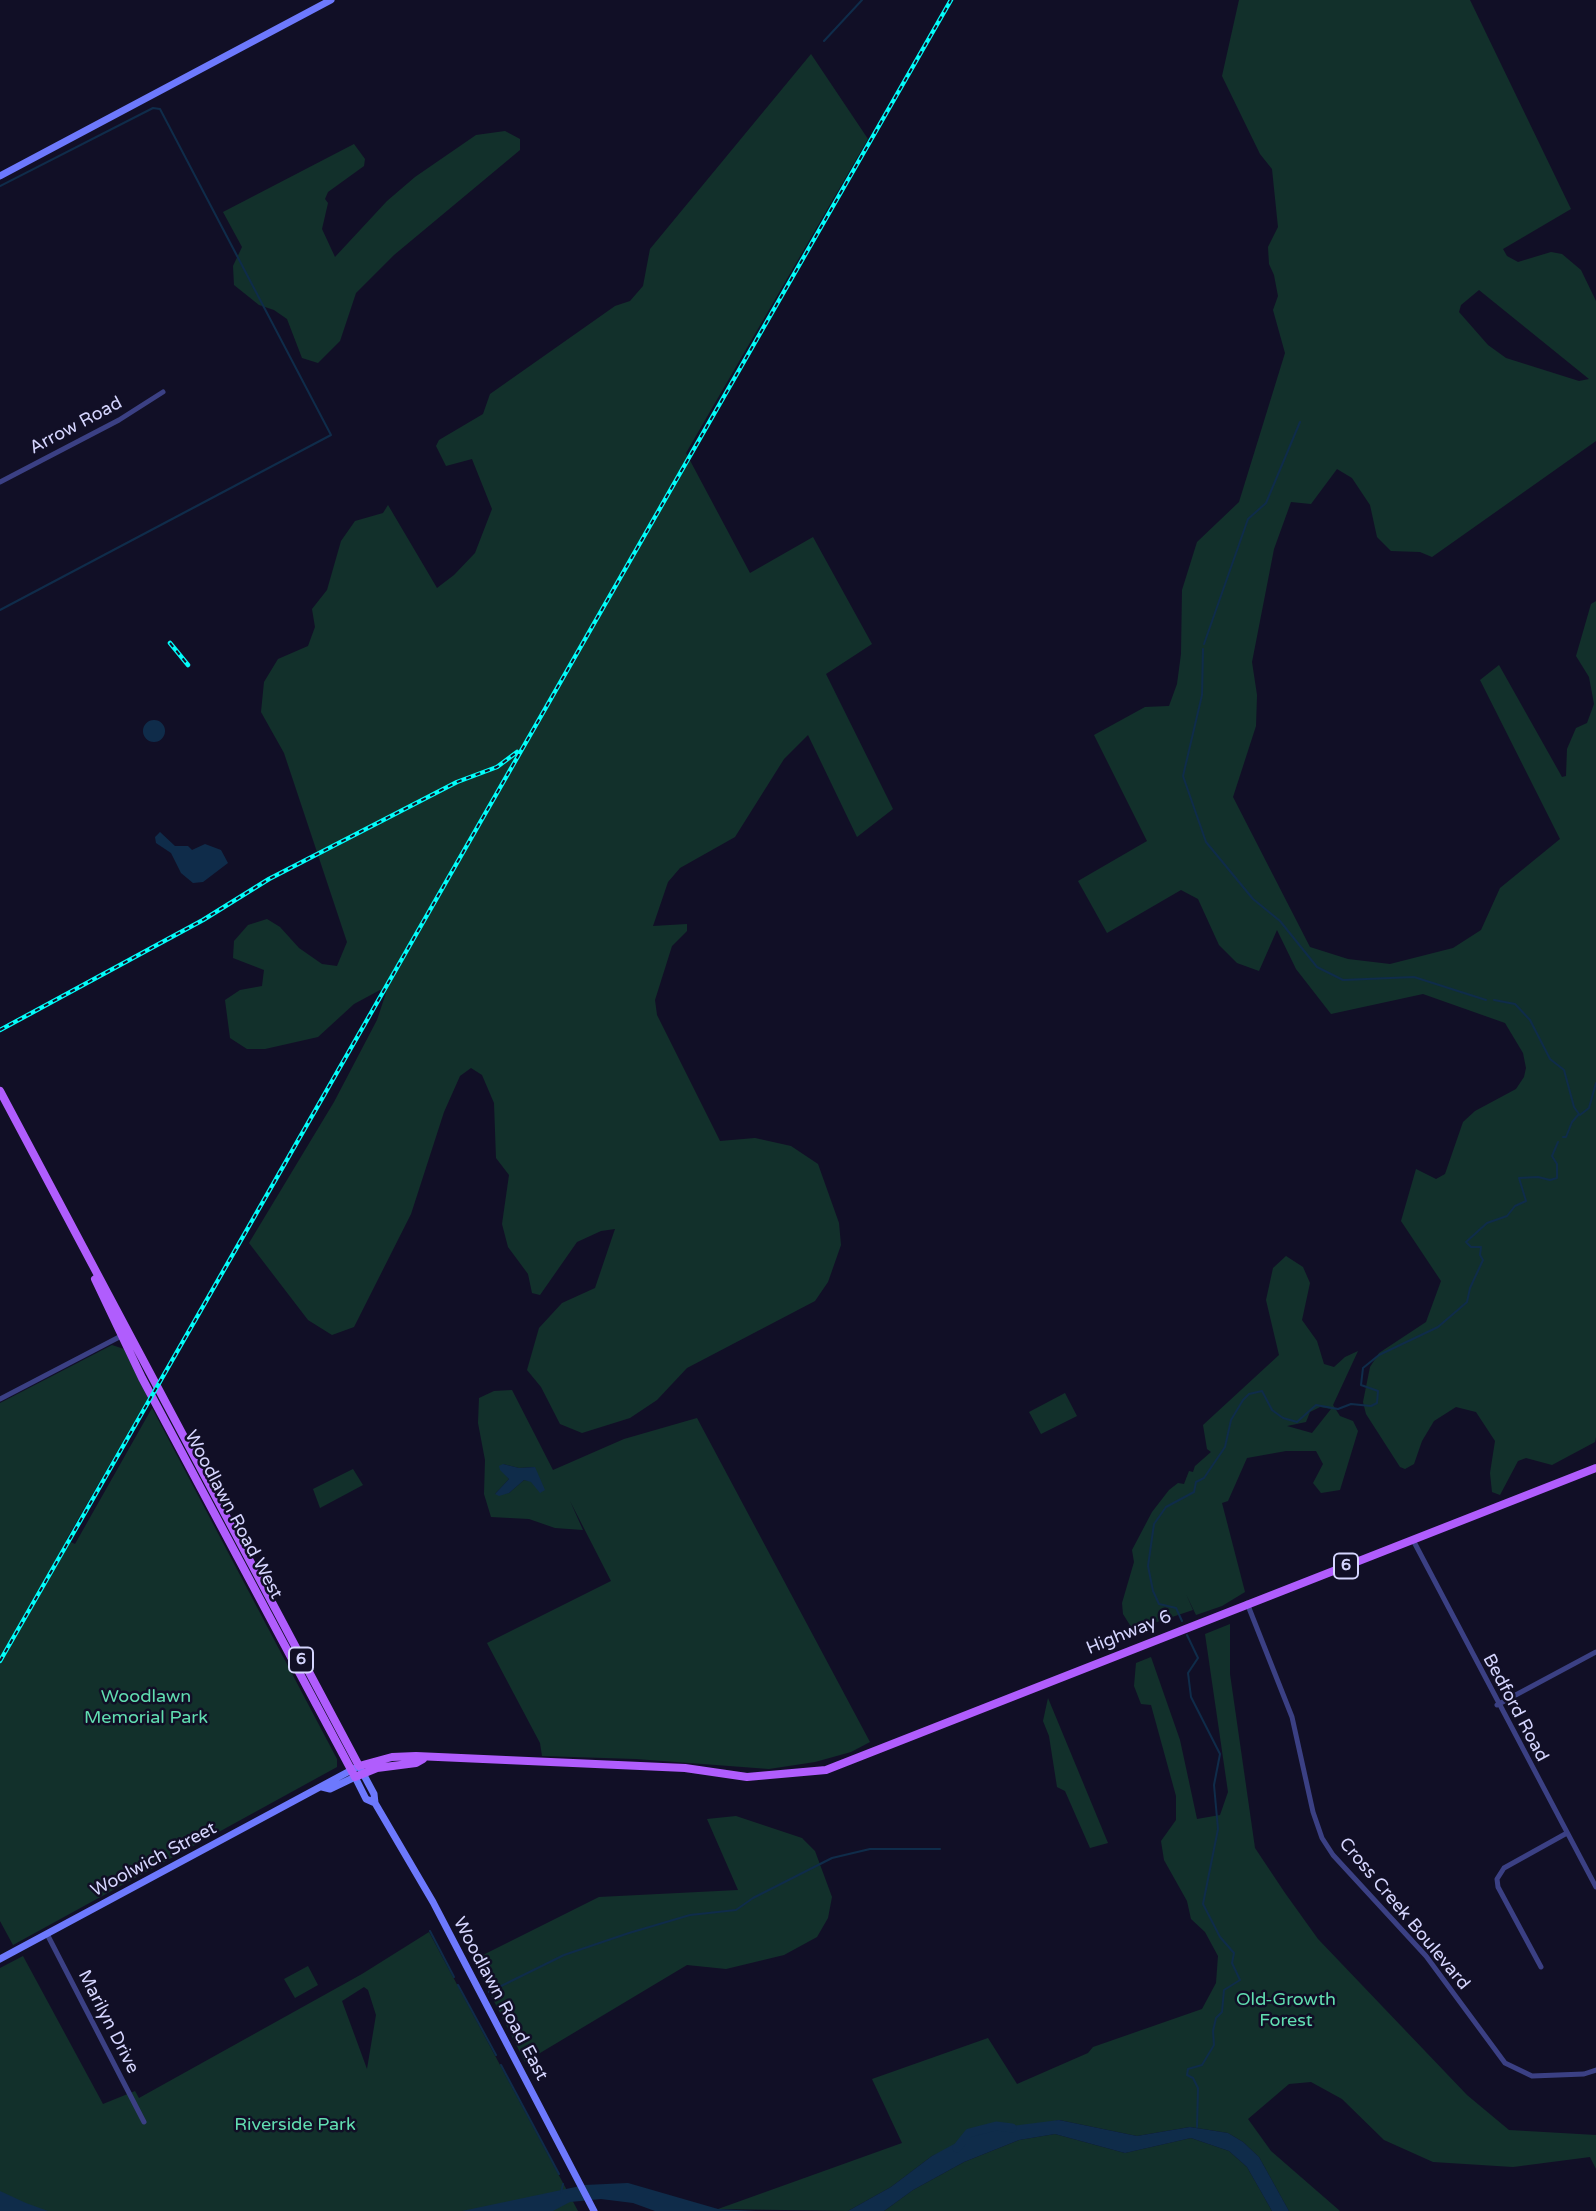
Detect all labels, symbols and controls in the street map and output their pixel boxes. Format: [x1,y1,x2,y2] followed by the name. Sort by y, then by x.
[26,393,126,459] street label: Arrow Road
[179,1427,287,1603] street label: Woodlawn Road West
[1334,1554,1358,1578] road number: 6
[1083,1606,1175,1660] street label: Highway 6
[289,1648,313,1672] road number: 6
[1478,1650,1552,1766] street label: Bedford Road
[84,1686,208,1728] park label: Woodlawn Memorial Park
[87,1818,221,1902] street label: Woolwich Street
[1334,1833,1474,1995] street label: Cross Creek Boulevard
[448,1914,552,2084] street label: Woodlawn Road East
[73,1967,143,2077] street label: Marilyn Drive
[1236,1989,1336,2032] park label: Old-Growth Forest
[234,2114,356,2136] park label: Riverside Park

